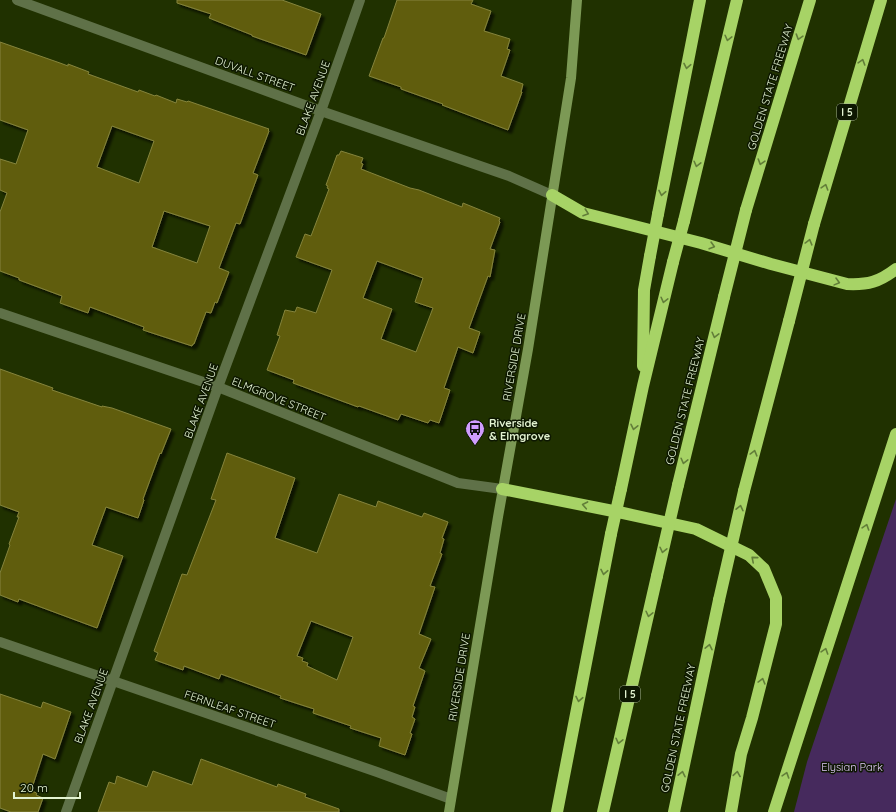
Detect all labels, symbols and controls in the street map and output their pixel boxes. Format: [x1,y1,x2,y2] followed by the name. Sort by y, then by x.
[744,22,796,152] street label: GOLDEN STATE FREEWAY
[724,34,733,41] one-way arrow
[795,34,804,41] one-way arrow
[213,53,297,95] street label: DUVALL STREET
[293,59,333,137] street label: BLAKE AVENUE
[857,59,866,66] one-way arrow
[684,63,692,69] one-way arrow
[837,104,857,120] road number: I 5
[757,158,766,165] one-way arrow
[694,161,702,167] one-way arrow
[820,183,829,190] one-way arrow
[658,190,667,196] one-way arrow
[583,209,590,217] one-way arrow
[804,239,813,246] one-way arrow
[708,241,715,250] one-way arrow
[834,277,840,285] one-way arrow
[660,297,669,304] one-way arrow
[499,312,529,402] street label: RIVERSIDE DRIVE
[711,331,719,338] one-way arrow
[662,336,708,466] street label: GOLDEN STATE FREEWAY
[181,362,221,440] street label: BLAKE AVENUE
[230,374,328,424] street label: ELMGROVE STREET
[489,416,551,443] place label: Riverside & Elmgrove
[464,418,486,446] bus stop icon: Riverside & Elmgrove
[631,424,639,430] one-way arrow
[749,450,757,457] one-way arrow
[680,457,689,464] one-way arrow
[582,502,588,510] one-way arrow
[735,505,743,511] one-way arrow
[861,524,869,531] one-way arrow
[660,547,668,553] one-way arrow
[751,557,759,564] one-way arrow
[600,569,609,575] one-way arrow
[645,611,653,618] one-way arrow
[445,632,473,722] street label: RIVERSIDE DRIVE
[705,644,713,650] one-way arrow
[821,648,829,655] one-way arrow
[658,662,698,794] street label: GOLDEN STATE FREEWAY
[71,667,111,745] street label: BLAKE AVENUE
[757,677,765,684] one-way arrow
[620,686,640,702] road number: I 5
[183,687,278,731] street label: FERNLEAF STREET
[575,696,583,703] one-way arrow
[616,738,624,744] one-way arrow
[821,760,883,774] park label: Elysian Park
[733,770,741,777] one-way arrow
[677,771,685,777] one-way arrow
[781,772,789,779] one-way arrow
[14,774,80,800] scale bar
[20,780,48,795] text: 20 m

